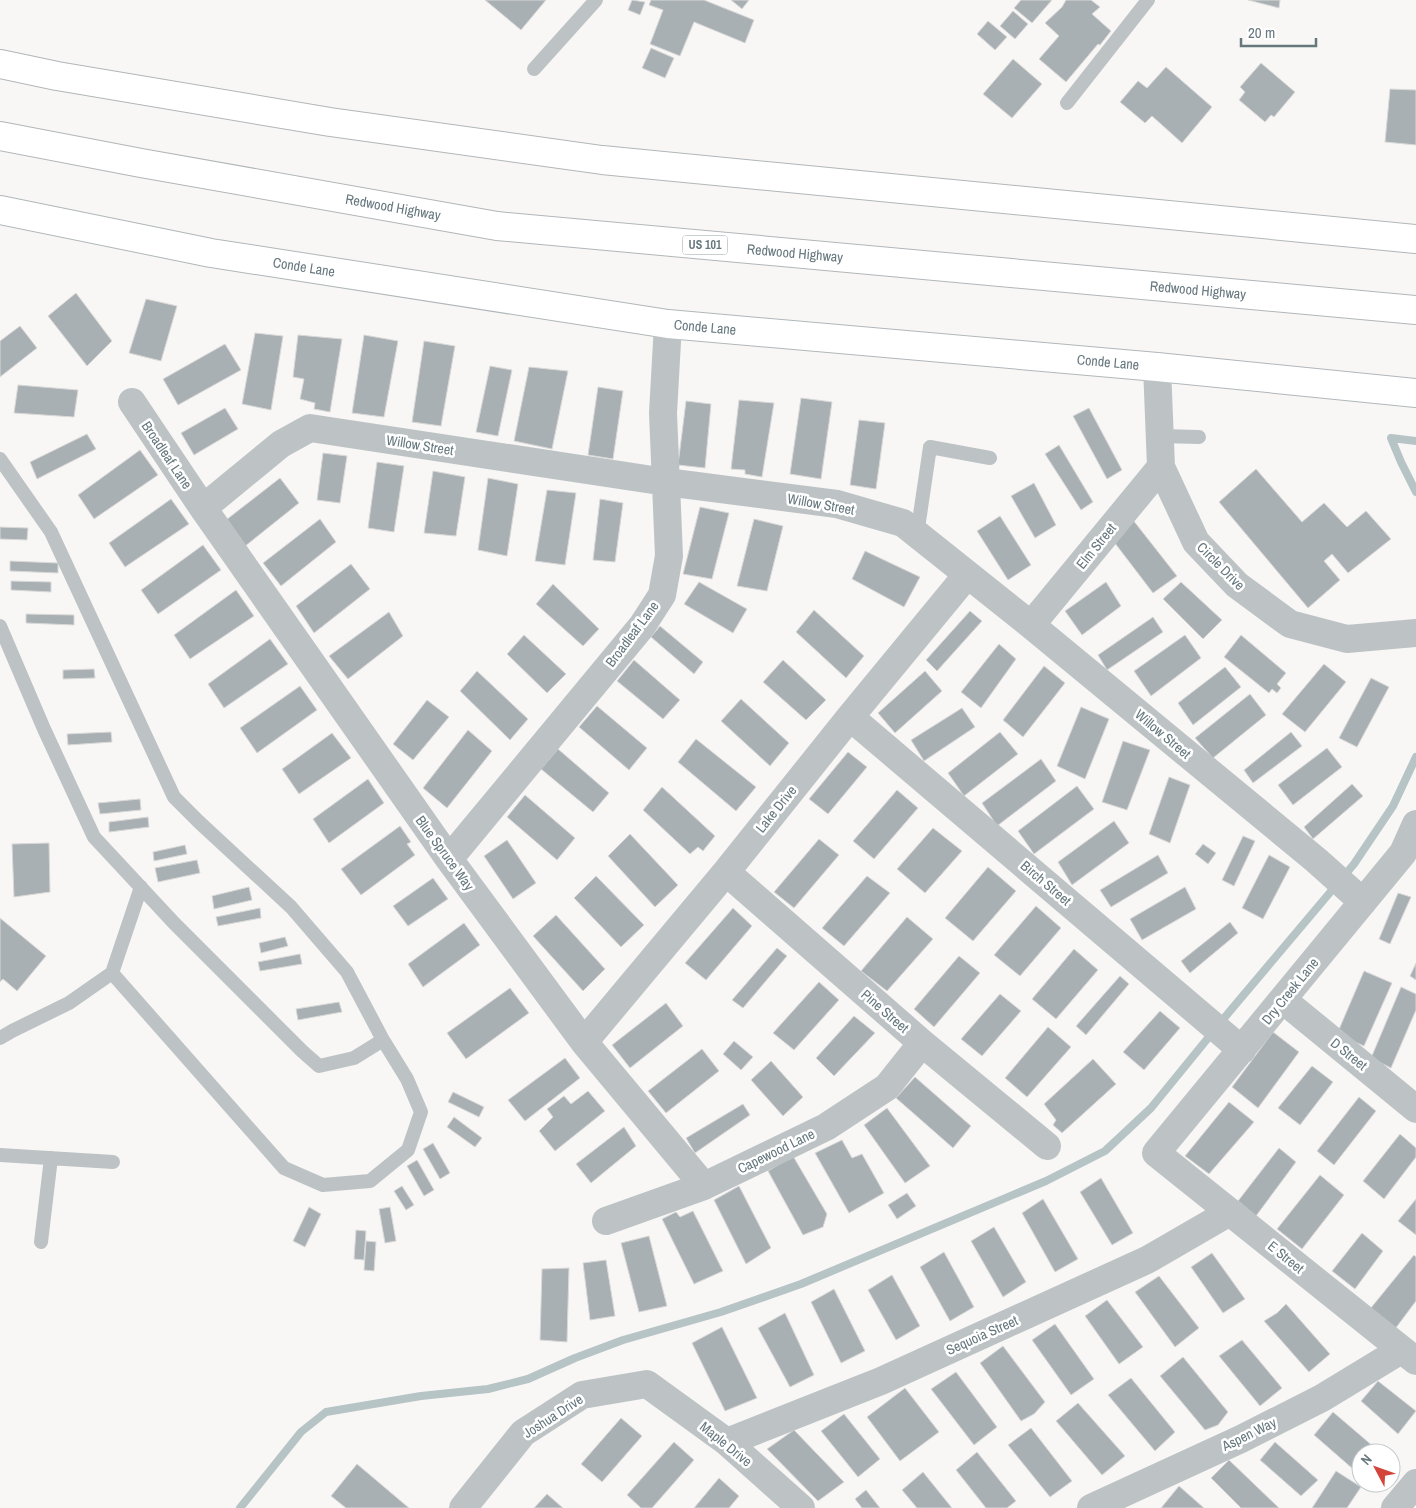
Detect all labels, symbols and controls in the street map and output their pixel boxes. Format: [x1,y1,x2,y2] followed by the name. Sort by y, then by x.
[1241,15,1316,47] scale bar
[1248,22,1275,43] text: 20 m
[344,190,442,224] street label: Redwood Highway
[682,236,728,254] road number: US 101
[746,240,844,266] street label: Redwood Highway
[272,253,336,281] street label: Conde Lane
[1149,277,1247,303] street label: Redwood Highway
[673,315,737,339] street label: Conde Lane
[1076,350,1140,374] street label: Conde Lane
[138,418,196,492] street label: Broadleaf Lane
[385,431,455,459] street label: Willow Street
[786,489,856,519] street label: Willow Street
[1072,520,1120,572] street label: Elm Street
[1193,538,1249,594] street label: Circle Drive
[601,597,663,671] street label: Broadleaf Lane
[1131,705,1195,763] street label: Willow Street
[752,782,800,836] street label: Lake Drive
[412,812,478,894] street label: Blue Spruce Way
[1017,857,1075,909] street label: Birch Street
[1258,954,1322,1028] street label: Dry Creek Lane
[857,985,913,1037] street label: Pine Street
[1327,1034,1371,1074] street label: D Street
[734,1125,818,1177] street label: Capewood Lane
[1264,1237,1308,1277] street label: E Street
[943,1311,1021,1359] street label: Sequoia Street
[520,1390,586,1442] street label: Joshua Drive
[1218,1413,1279,1455] street label: Aspen Way
[696,1418,756,1470] street label: Maple Drive
[1351,1443,1401,1493] north arrow
[1357,1450,1376,1469] text: N

